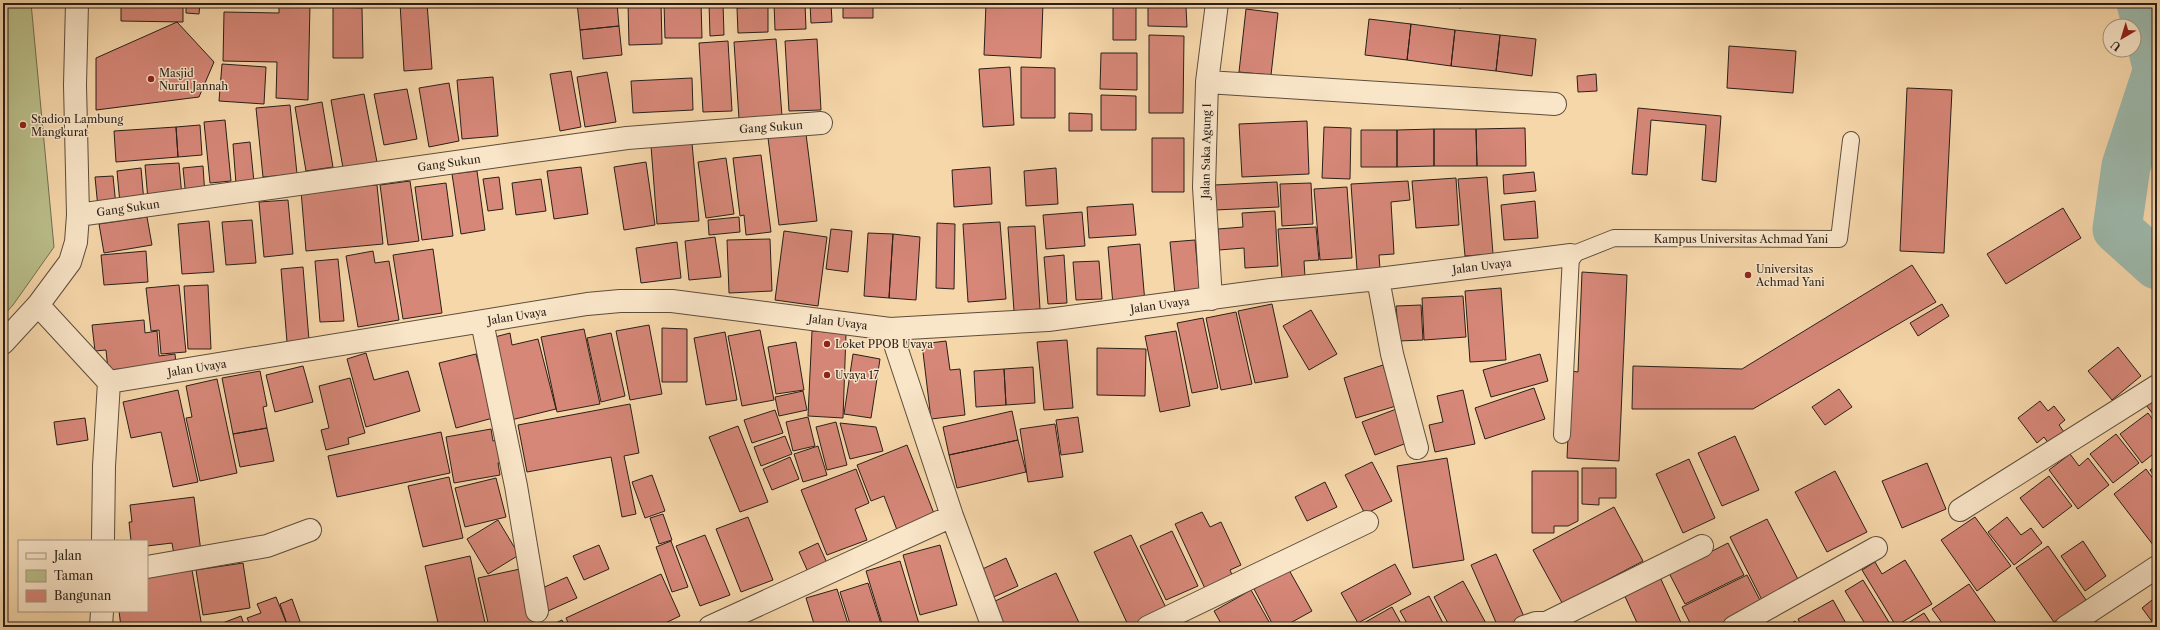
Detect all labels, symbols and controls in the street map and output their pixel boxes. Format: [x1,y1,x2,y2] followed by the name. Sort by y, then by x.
[2102,18,2142,58] north arrow
[2108,38,2124,54] text: U
[159,66,228,93] place label: Masjid Nurul Jannah
[146,74,156,84] marker: Masjid Nurul Jannah
[1198,103,1214,201] street label: Jalan Saka Agung I
[31,112,123,139] place label: Stadion Lambung Mangkurat
[739,118,803,136] street label: Gang Sukun
[18,120,28,130] marker: Stadion Lambung Mangkurat
[416,152,482,174] street label: Gang Sukun
[95,197,161,219] street label: Gang Sukun
[1654,232,1829,246] street label: Kampus Universitas Achmad Yani
[1450,255,1513,277] street label: Jalan Uvaya
[1755,262,1825,289] place label: Universitas Achmad Yani
[1743,270,1753,280] marker: Universitas Achmad Yani
[1128,294,1191,316] street label: Jalan Uvaya
[485,304,548,328] street label: Jalan Uvaya
[806,311,869,333] street label: Jalan Uvaya
[835,337,933,351] place label: Loket PPOB Uvaya
[822,339,832,349] marker: Loket PPOB Uvaya
[165,356,228,380] street label: Jalan Uvaya
[835,368,879,382] place label: Uvaya 17
[822,370,832,380] marker: Uvaya 17
[18,540,148,612] legend
[52,548,82,563] text: Jalan
[54,568,94,583] text: Taman
[54,588,112,603] text: Bangunan

